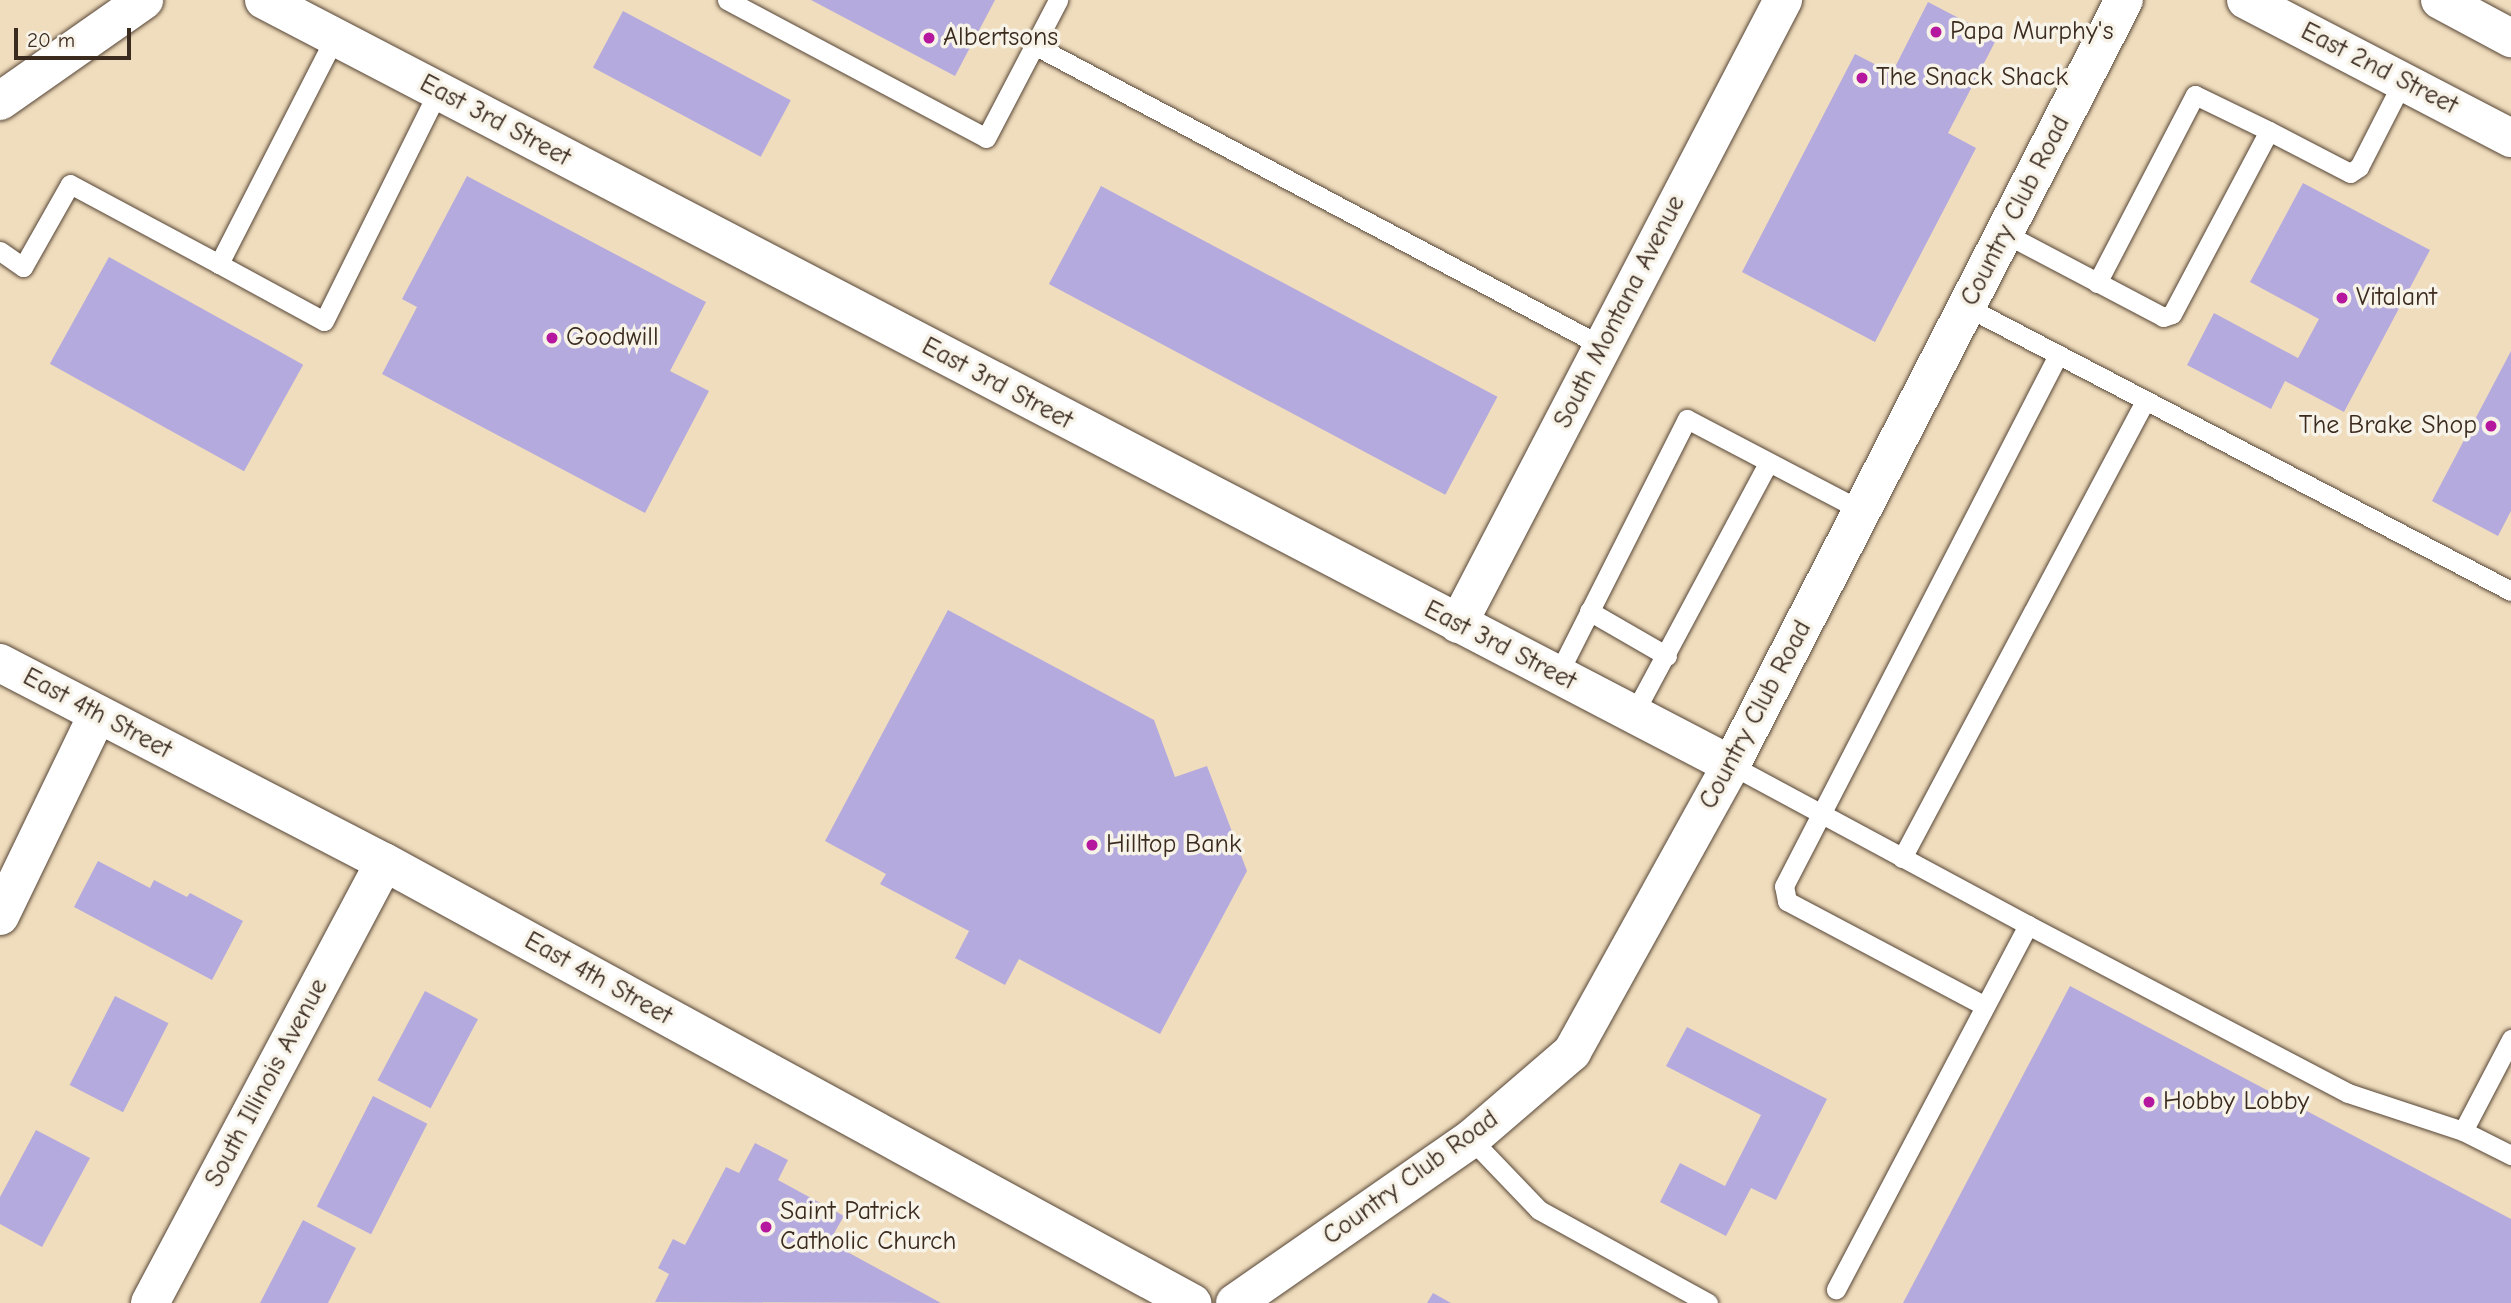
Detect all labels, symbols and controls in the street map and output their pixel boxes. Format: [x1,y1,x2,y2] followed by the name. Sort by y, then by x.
[18,14,135,58] scale bar
[1950,16,2113,48] place label: Papa Murphy's
[2295,16,2463,122] street label: East 2nd Street
[943,22,1058,54] place label: Albertsons
[1928,24,1944,40] marker: Papa Murphy's
[27,28,75,52] text: 20 m
[921,30,937,46] marker: Albertsons
[1876,62,2068,94] place label: The Snack Shack
[414,68,576,174] street label: East 3rd Street
[1854,70,1870,86] marker: The Snack Shack
[1955,111,2077,311] street label: Country Club Road
[1548,190,1692,434] street label: South Montana Avenue
[2356,282,2437,314] place label: Vitalant
[2334,290,2350,306] marker: Vitalant
[566,322,659,354] place label: Goodwill
[544,330,560,346] marker: Goodwill
[916,331,1078,437] street label: East 3rd Street
[2299,410,2477,442] place label: The Brake Shop
[2483,418,2499,434] marker: The Brake Shop
[1419,594,1581,698] street label: East 3rd Street
[1693,615,1819,815] street label: Country Club Road
[17,662,177,766] street label: East 4th Street
[1106,829,1242,861] place label: Hilltop Bank
[1084,837,1100,853] marker: Hilltop Bank
[519,926,677,1032] street label: East 4th Street
[199,973,335,1193] street label: South Illinois Avenue
[2163,1086,2309,1118] place label: Hobby Lobby
[2141,1094,2157,1110] marker: Hobby Lobby
[1317,1104,1505,1252] street label: Country Club Road
[780,1196,957,1258] place label: Saint Patrick Catholic Church
[758,1219,774,1235] marker: Saint Patrick Catholic Church

